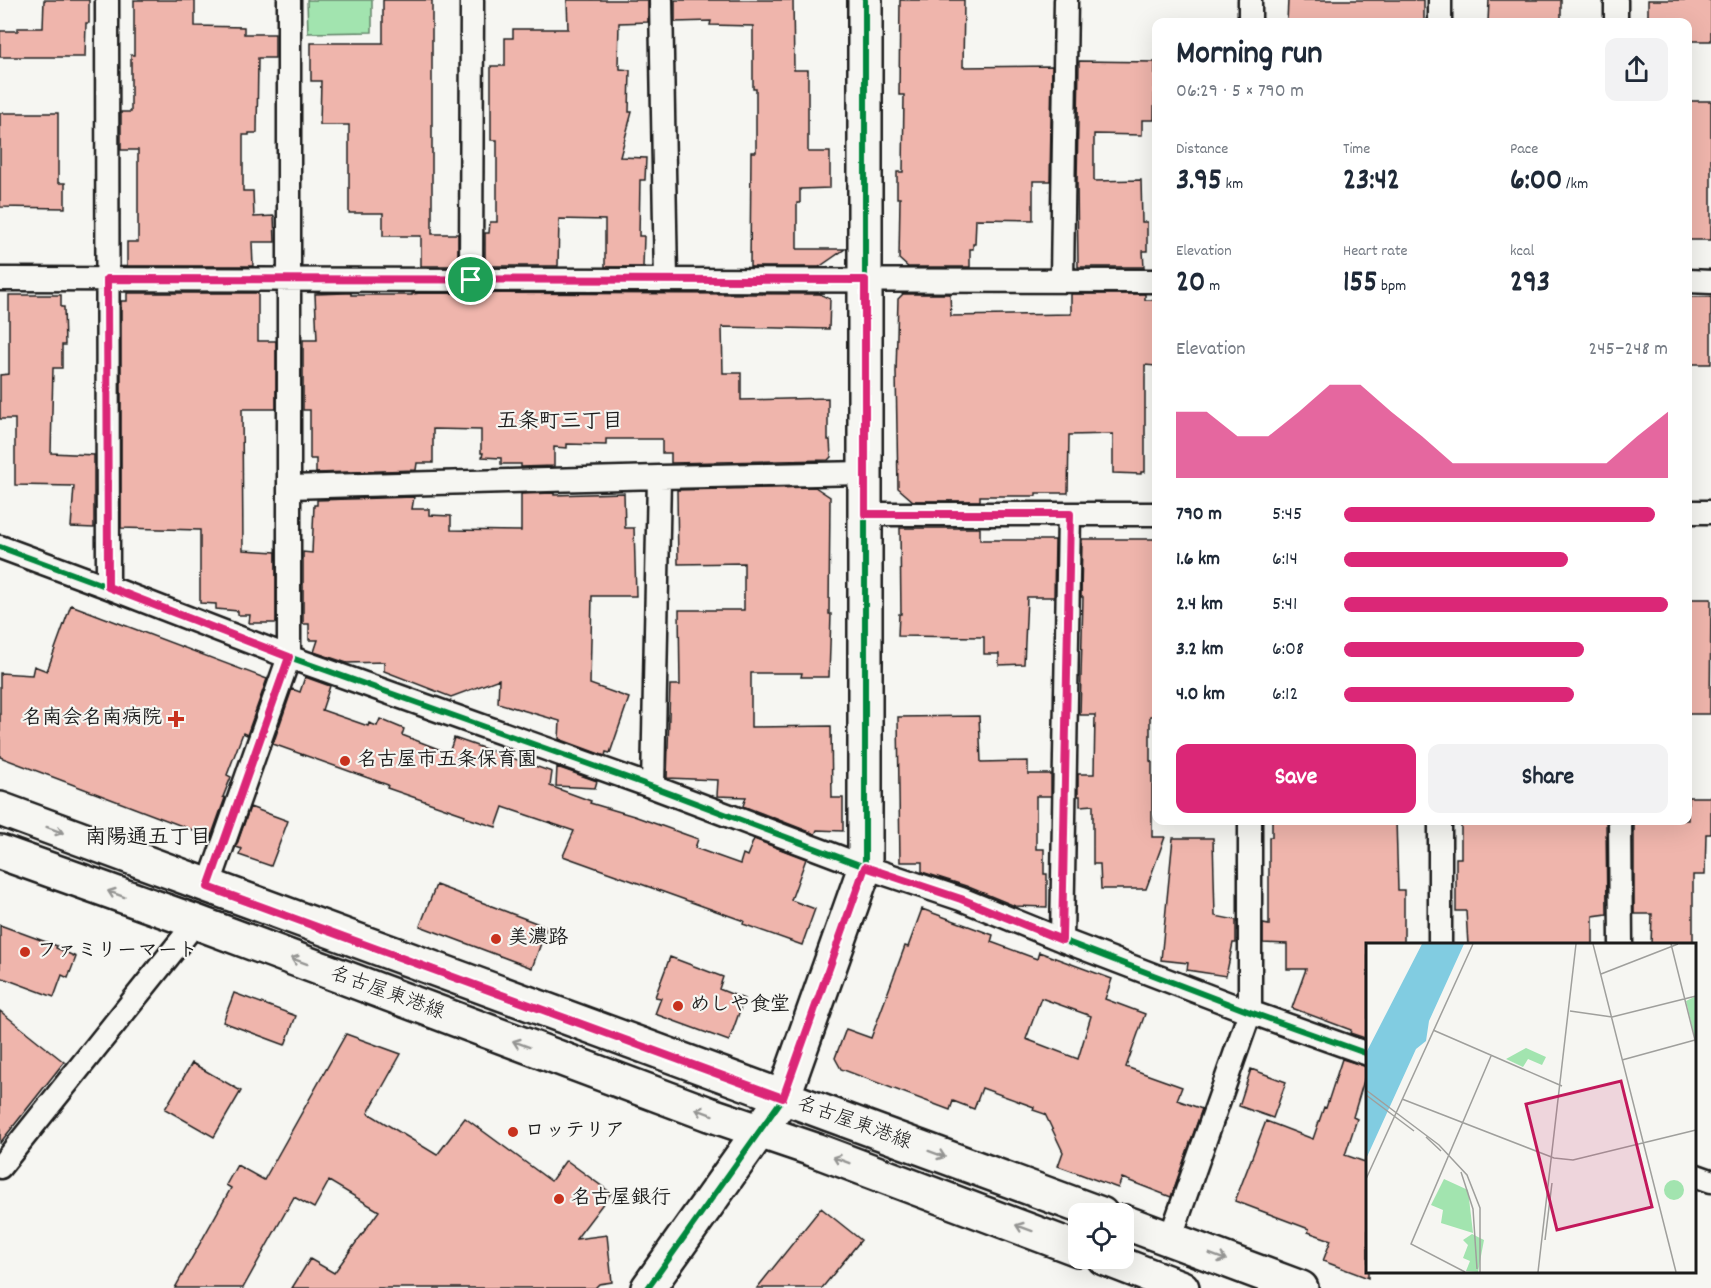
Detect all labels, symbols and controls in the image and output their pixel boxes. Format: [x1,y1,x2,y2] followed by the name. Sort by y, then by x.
[1176,32,1323,79] text: Morning run
[1605,38,1668,101] button: share
[1176,78,1304,106] text: 06:29 · 5 × 790 m
[1176,138,1228,161] text: Distance
[1343,138,1370,161] text: Time
[1510,138,1538,161] text: Pace
[1176,161,1222,204] text: 3.95
[1343,161,1400,204] text: 23:42
[1510,161,1562,204] text: 6:00
[1222,173,1243,196] text: km
[1562,173,1588,196] text: /km
[1176,240,1232,263] text: Elevation
[1343,240,1408,263] text: Heart rate
[1510,240,1534,263] text: kcal
[445,254,496,305] pin
[454,263,487,296] icon: arrive
[1176,263,1205,306] text: 20
[1343,263,1377,306] text: 155
[1510,263,1550,306] text: 293
[1205,275,1220,298] text: m
[1377,275,1406,298] text: bpm
[1176,336,1246,364] text: Elevation
[1588,336,1668,364] text: 245–248 m
[497,408,623,438] district label: 五条町三丁目
[1176,501,1222,529] text: 790 m
[1272,501,1302,529] text: 5:45
[1176,546,1220,574] text: 1.6 km
[1272,546,1298,574] text: 6:14
[1176,591,1223,619] text: 2.4 km
[1272,591,1297,619] text: 5:41
[1176,636,1223,664] text: 3.2 km
[1272,636,1304,664] text: 6:08
[1176,681,1225,709] text: 4.0 km
[1272,681,1298,709] text: 6:12
[22,705,162,733] place label: 名南会名南病院
[167,710,185,728] marker: 名南会名南病院
[1176,744,1416,813] button: Save
[1428,744,1668,813] button: Share
[357,747,537,775] place label: 名古屋市五条保育園
[338,754,352,768] marker: 名古屋市五条保育園
[85,824,211,854] district label: 南陽通五丁目
[45,825,64,836] one-way arrow
[107,887,126,898] one-way arrow
[508,925,569,953] place label: 美濃路
[489,932,503,946] marker: 美濃路
[37,938,198,966] place label: ファミリーマート
[1366,943,1696,1273] inset map
[18,945,32,959] marker: ファミリーマート
[290,955,309,966] one-way arrow
[326,960,448,1028] street label: 名古屋東港線
[690,992,790,1020] place label: めしや食堂
[671,999,685,1013] marker: めしや食堂
[512,1038,531,1049] one-way arrow
[793,1090,915,1158] street label: 名古屋東港線
[695,1106,714,1117] one-way arrow
[525,1118,625,1146] place label: ロッテリア
[506,1125,520,1139] marker: ロッテリア
[927,1149,945,1160] one-way arrow
[832,1154,851,1165] one-way arrow
[571,1185,671,1213] place label: 名古屋銀行
[552,1192,566,1206] marker: 名古屋銀行
[1068,1203,1134,1269] map controls
[1068,1203,1134,1269] button: locate
[1015,1222,1034,1233] one-way arrow
[1208,1252,1227,1263] one-way arrow

